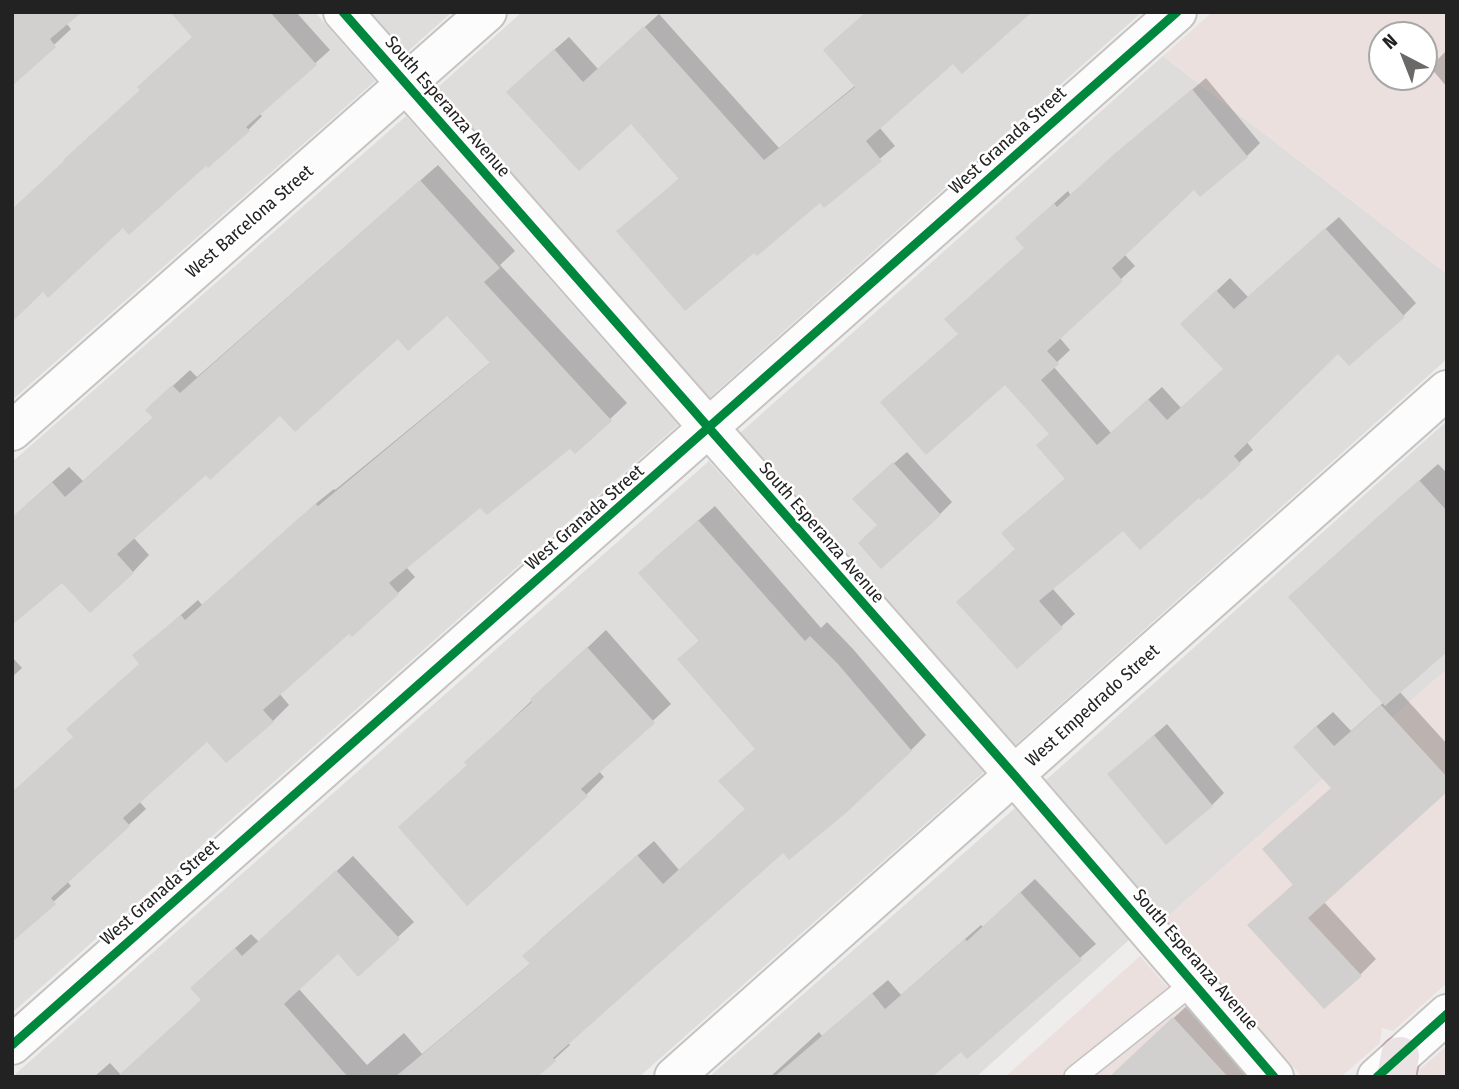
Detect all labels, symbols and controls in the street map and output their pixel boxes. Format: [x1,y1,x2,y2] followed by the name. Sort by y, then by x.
[1368,21,1438,91] north arrow
[1378,29,1402,54] text: N
[380,32,514,182] street label: South Esperanza Avenue
[945,83,1071,199] street label: West Granada Street
[182,161,318,283] street label: West Barcelona Street
[754,458,888,608] street label: South Esperanza Avenue
[521,461,649,575] street label: West Granada Street
[1022,640,1164,772] street label: West Empedrado Street
[96,836,224,950] street label: West Granada Street
[1128,885,1262,1035] street label: South Esperanza Avenue

